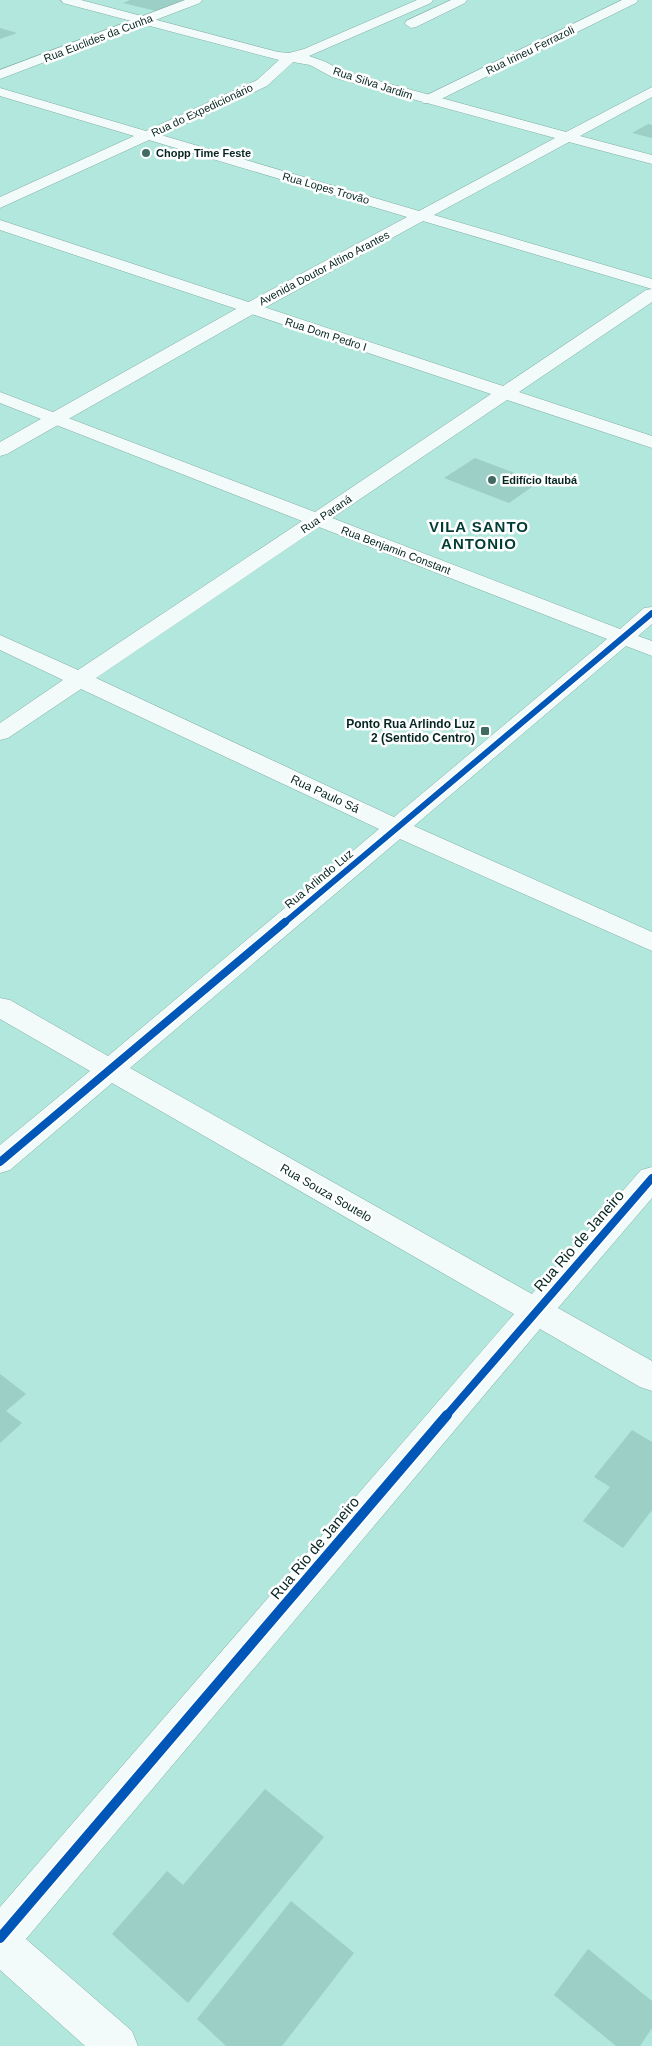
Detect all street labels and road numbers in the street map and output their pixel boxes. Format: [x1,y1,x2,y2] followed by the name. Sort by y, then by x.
[42,11,155,64] street label: Rua Euclides da Cunha
[484,23,576,77] street label: Rua Irineu Ferrazoli
[332,64,414,102] street label: Rua Silva Jardim
[149,81,255,139] street label: Rua do Expedicionário
[281,170,371,206] street label: Rua Lopes Trovão
[257,228,392,308] street label: Avenida Doutor Altino Arantes
[284,315,368,353] street label: Rua Dom Pedro I
[298,492,354,535] street label: Rua Paraná
[340,524,452,576] street label: Rua Benjamin Constant
[288,772,362,816] street label: Rua Paulo Sá
[282,846,356,912] street label: Rua Arlindo Luz
[278,1161,375,1225] street label: Rua Souza Soutelo
[530,1187,627,1295] street label: Rua Rio de Janeiro
[267,1493,362,1602] street label: Rua Rio de Janeiro

